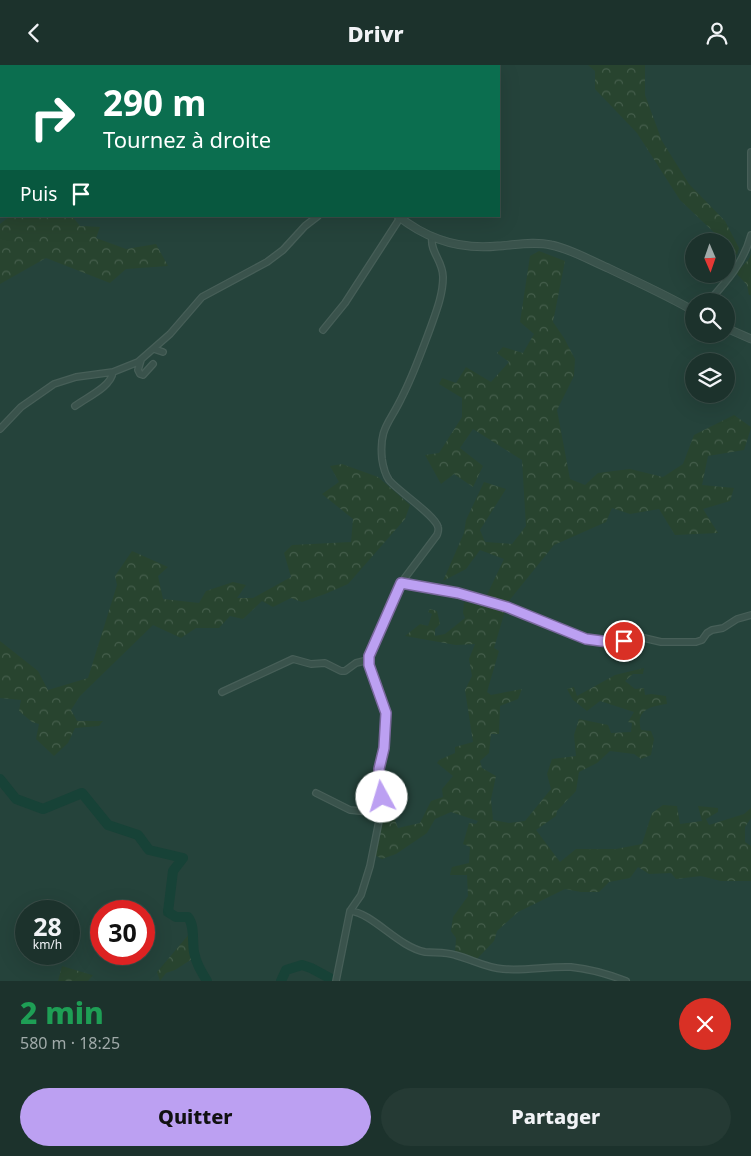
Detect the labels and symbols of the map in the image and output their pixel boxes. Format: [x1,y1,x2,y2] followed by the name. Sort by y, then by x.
[685,233,735,283] north arrow
[603,620,645,662] pin
[355,770,407,822] position arrow
[90,900,155,965] speed limit sign: 30

